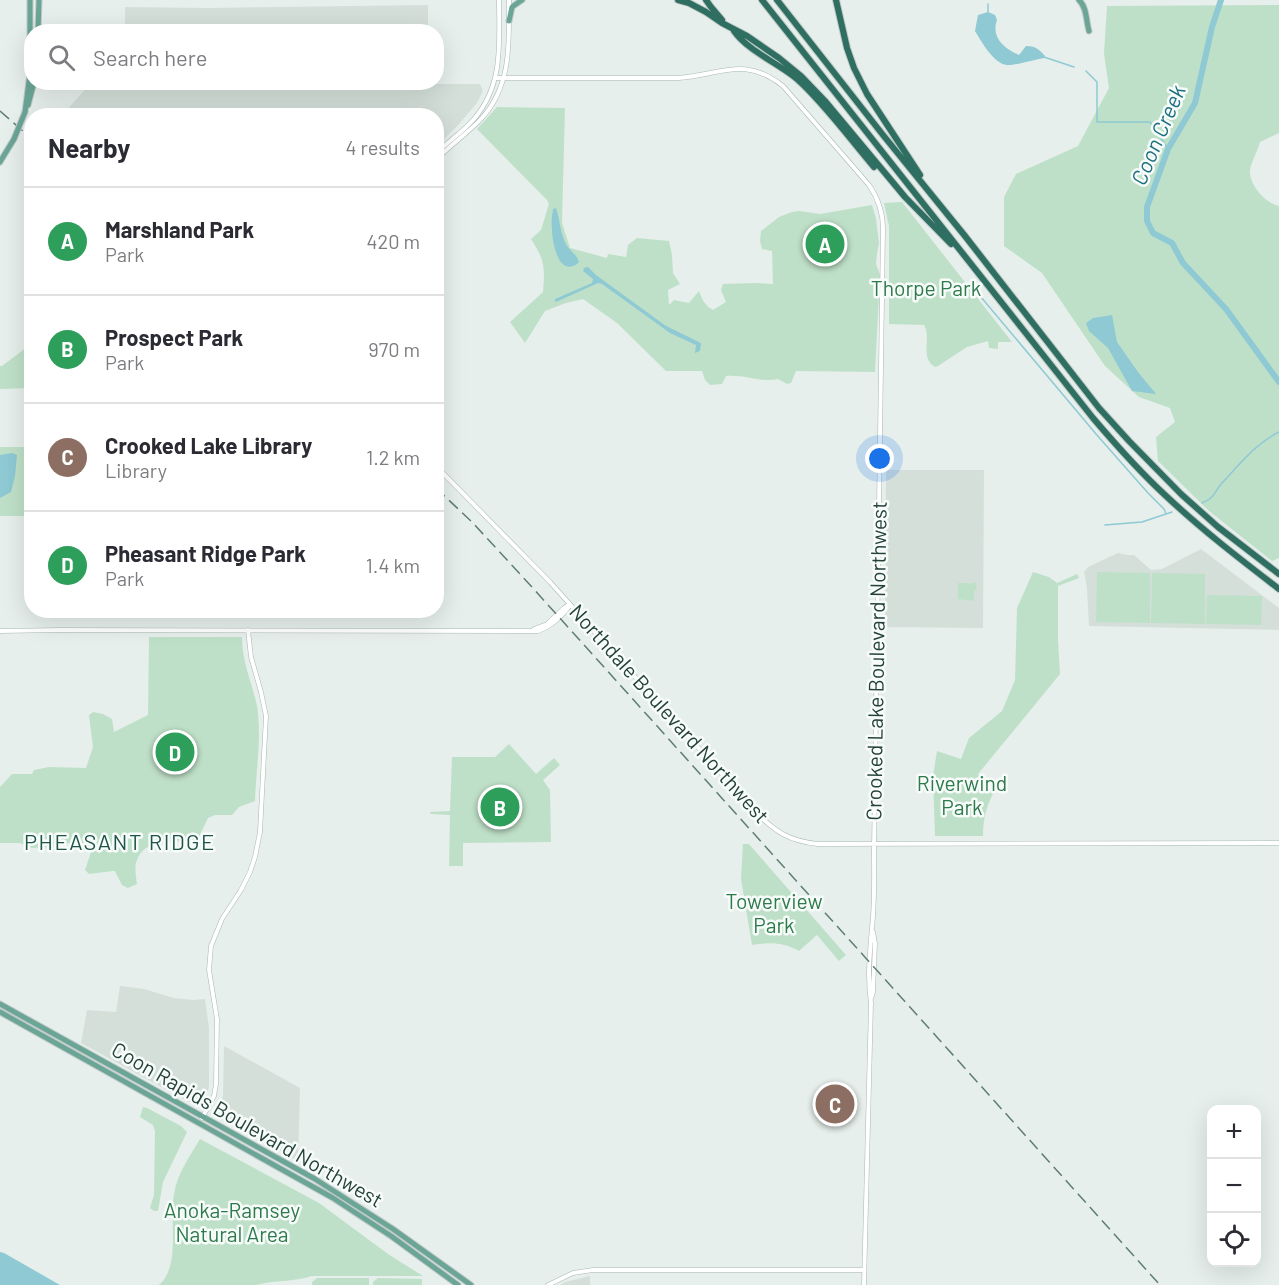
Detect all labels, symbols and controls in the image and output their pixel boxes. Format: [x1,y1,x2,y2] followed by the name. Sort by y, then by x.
[24,24,444,90] search box
[45,41,78,74] icon: search
[93,44,207,70] text: Search here
[1124,80,1190,188] water label: Coon Creek
[48,132,130,163] text: Nearby
[345,135,420,159] text: 4 results
[105,216,254,242] text: Marshland Park
[806,222,844,266] pin: A
[61,229,74,253] text: A
[366,229,420,253] text: 420 m
[105,242,144,266] text: Park
[871,275,981,300] park label: Thorpe Park
[105,324,243,350] text: Prospect Park
[61,337,74,361] text: B
[368,337,420,361] text: 970 m
[105,350,144,374] text: Park
[105,432,312,458] text: Crooked Lake Library
[865,444,894,473] your location
[61,445,74,469] text: C
[366,445,420,469] text: 1.2 km
[105,458,167,482] text: Library
[860,501,891,821] street label: Crooked Lake Boulevard Northwest
[105,540,306,566] text: Pheasant Ridge Park
[61,553,74,577] text: D
[366,553,420,577] text: 1.4 km
[105,566,144,590] text: Park
[565,598,775,828] street label: Northdale Boulevard Northwest
[156,730,195,774] pin: D
[917,770,1007,819] park label: Riverwind Park
[480,784,520,830] pin: B
[24,828,216,854] district label: PHEASANT RIDGE
[725,888,823,937] park label: Towerview Park
[108,1036,388,1212] street label: Coon Rapids Boulevard Northwest
[816,1082,854,1126] pin: C
[1207,1105,1261,1267] map controls
[1207,1105,1261,1159] button: +
[1207,1159,1261,1213] button: −
[164,1197,300,1246] park label: Anoka-Ramsey Natural Area
[1207,1213,1261,1267] button: locate

